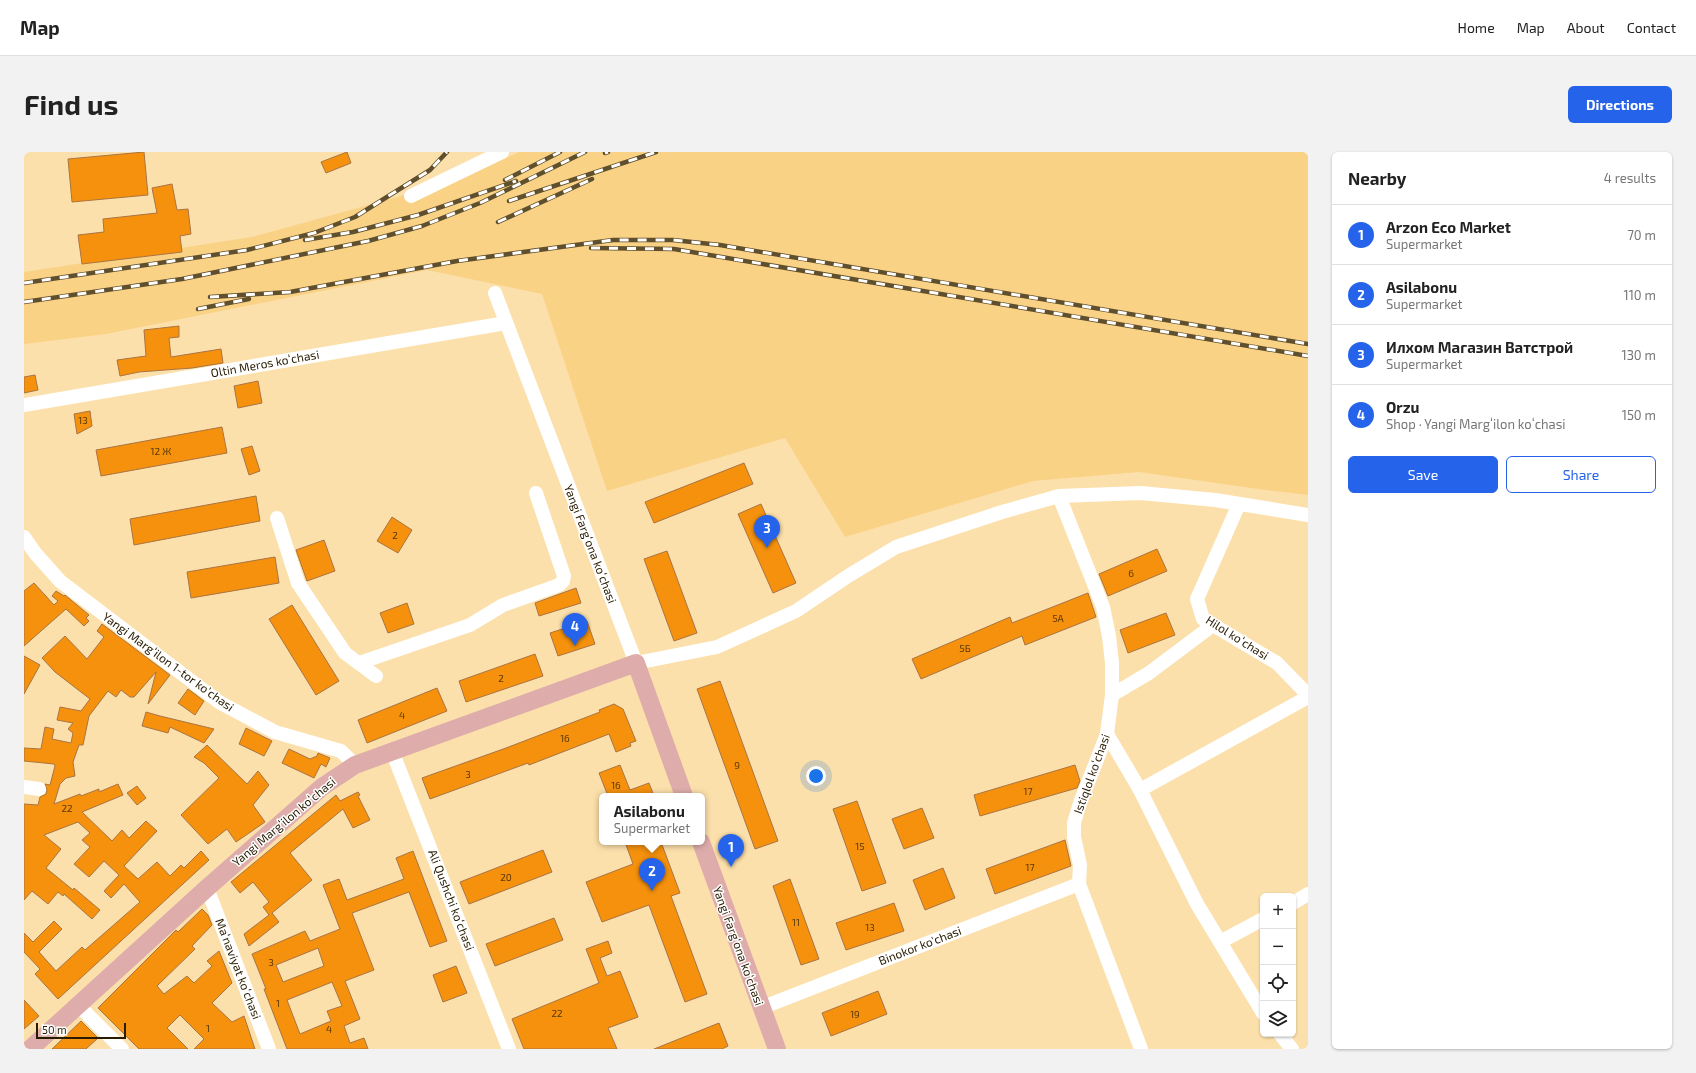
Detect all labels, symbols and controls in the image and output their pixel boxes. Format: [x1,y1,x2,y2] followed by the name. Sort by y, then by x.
[20,16,60,39] text: Map
[1458,19,1495,36] text: Home
[1517,19,1545,36] text: Map
[1567,19,1605,36] text: About
[1627,19,1676,36] text: Contact
[1568,86,1672,123] button: Directions
[24,87,118,121] text: Find us
[1348,168,1406,188] text: Nearby
[1604,170,1656,186] text: 4 results
[1386,218,1511,236] text: Arzon Eco Market
[1358,227,1364,243] text: 1
[1627,227,1656,243] text: 70 m
[1386,236,1463,252] text: Supermarket
[1386,278,1457,296] text: Asilabonu
[1357,287,1365,303] text: 2
[1624,287,1656,303] text: 110 m
[1386,296,1463,312] text: Supermarket
[1386,338,1573,356] text: Илхом Магазин Ватстрой
[210,347,320,379] street label: Oltin Meros koʻchasi
[1357,347,1365,363] text: 3
[1621,347,1656,363] text: 130 m
[1386,356,1463,372] text: Supermarket
[1386,398,1420,416] text: Orzu
[1357,407,1365,423] text: 4
[1622,407,1656,423] text: 150 m
[78,414,88,426] house number: 13
[1386,416,1566,432] text: Shop · Yangi Margʻilon koʻchasi
[151,445,171,457] house number: 12 Ж
[1348,456,1498,493] button: Save
[1506,456,1656,493] button: Share
[562,482,620,605] street label: Yangi Fargʻona koʻchasi
[754,515,780,548] pin: 3
[392,529,398,541] house number: 2
[1128,567,1134,579] house number: 6
[100,609,237,714] street label: Yangi Margʻilon 1-tor koʼchasi
[1052,612,1065,624] house number: 5А
[1204,612,1271,662] street label: Hilol koʻchasi
[562,613,588,646] pin: 4
[959,642,971,654] house number: 5Б
[498,672,504,684] house number: 2
[399,709,405,721] house number: 4
[560,732,570,744] house number: 16
[1070,732,1112,815] street label: Istiqlol koʻchasi
[734,759,740,771] house number: 9
[806,766,826,786] your location
[465,768,471,780] house number: 3
[229,774,338,868] street label: Yangi Margʻilon koʻchasi
[611,779,621,791] house number: 16
[1023,785,1033,797] house number: 17
[599,793,705,845] popup
[61,802,73,814] house number: 22
[614,802,685,820] text: Asilabonu
[614,820,690,836] text: Supermarket
[718,834,744,867] pin: 1
[855,840,865,852] house number: 15
[425,847,478,953] street label: Ali Qushchi koʻchasi
[639,858,665,891] pin: 2
[1025,861,1035,873] house number: 17
[500,871,512,883] house number: 20
[711,884,767,1007] street label: Yangi Fargʻona koʻchasi
[1260,893,1296,1037] map controls
[1260,893,1296,929] button: +
[213,916,265,1021] street label: Maʻnaviyat koʻchasi
[792,916,800,928] house number: 11
[865,921,875,933] house number: 13
[876,923,963,967] street label: Binokor ko'chasi
[1260,929,1296,965] button: −
[268,956,274,968] house number: 3
[1260,965,1296,1001] button: locate
[276,997,280,1009] house number: 1
[1260,1001,1296,1037] button: layers
[551,1007,563,1019] house number: 22
[850,1008,860,1020] house number: 19
[36,1021,126,1040] scale bar
[206,1022,210,1034] house number: 1
[42,1023,67,1036] text: 50 m
[326,1023,332,1035] house number: 4

